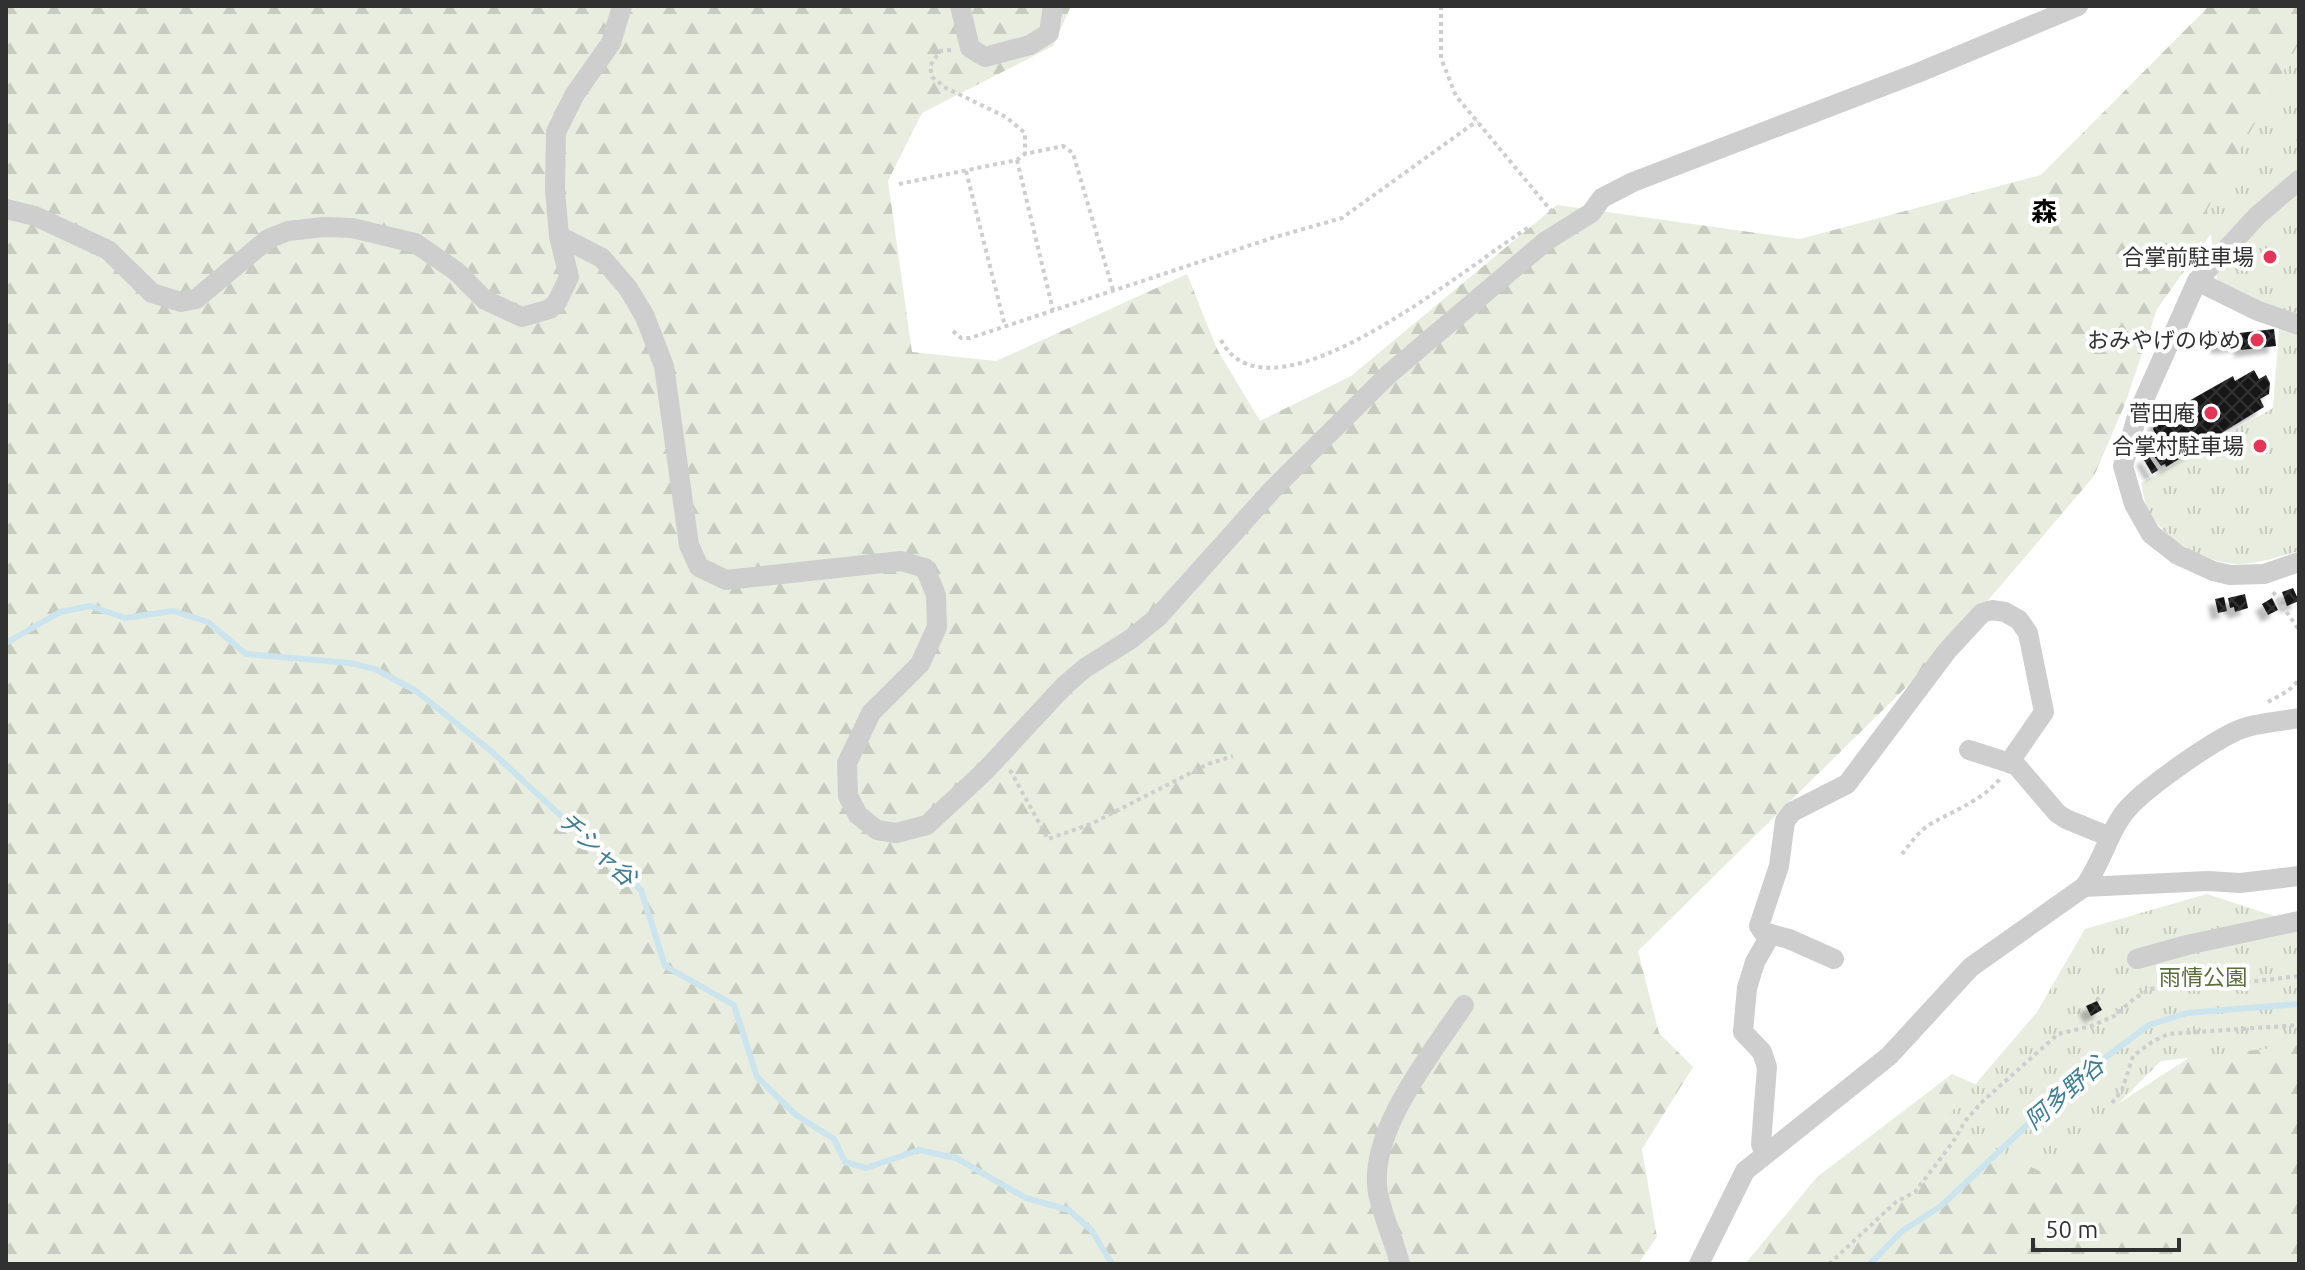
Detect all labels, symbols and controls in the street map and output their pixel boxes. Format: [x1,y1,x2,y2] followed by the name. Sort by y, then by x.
[2031,197,2057,226] district label: 森
[2122,244,2254,269] place label: 合掌前駐車場
[2261,248,2279,266] marker: 合掌前駐車場
[2087,327,2241,352] place label: おみやげのゆめ
[2248,331,2266,349] marker: おみやげのゆめ
[2129,400,2195,425] place label: 菅田庵
[2202,404,2220,422] marker: 菅田庵
[2112,433,2244,458] place label: 合掌村駐車場
[2251,437,2269,455] marker: 合掌村駐車場
[553,806,643,893] water label: チシャ谷
[2159,964,2247,989] park label: 雨情公園
[2020,1050,2111,1134] water label: 阿多野谷
[2033,1202,2179,1252] scale bar
[2045,1216,2098,1243] text: 50 m

